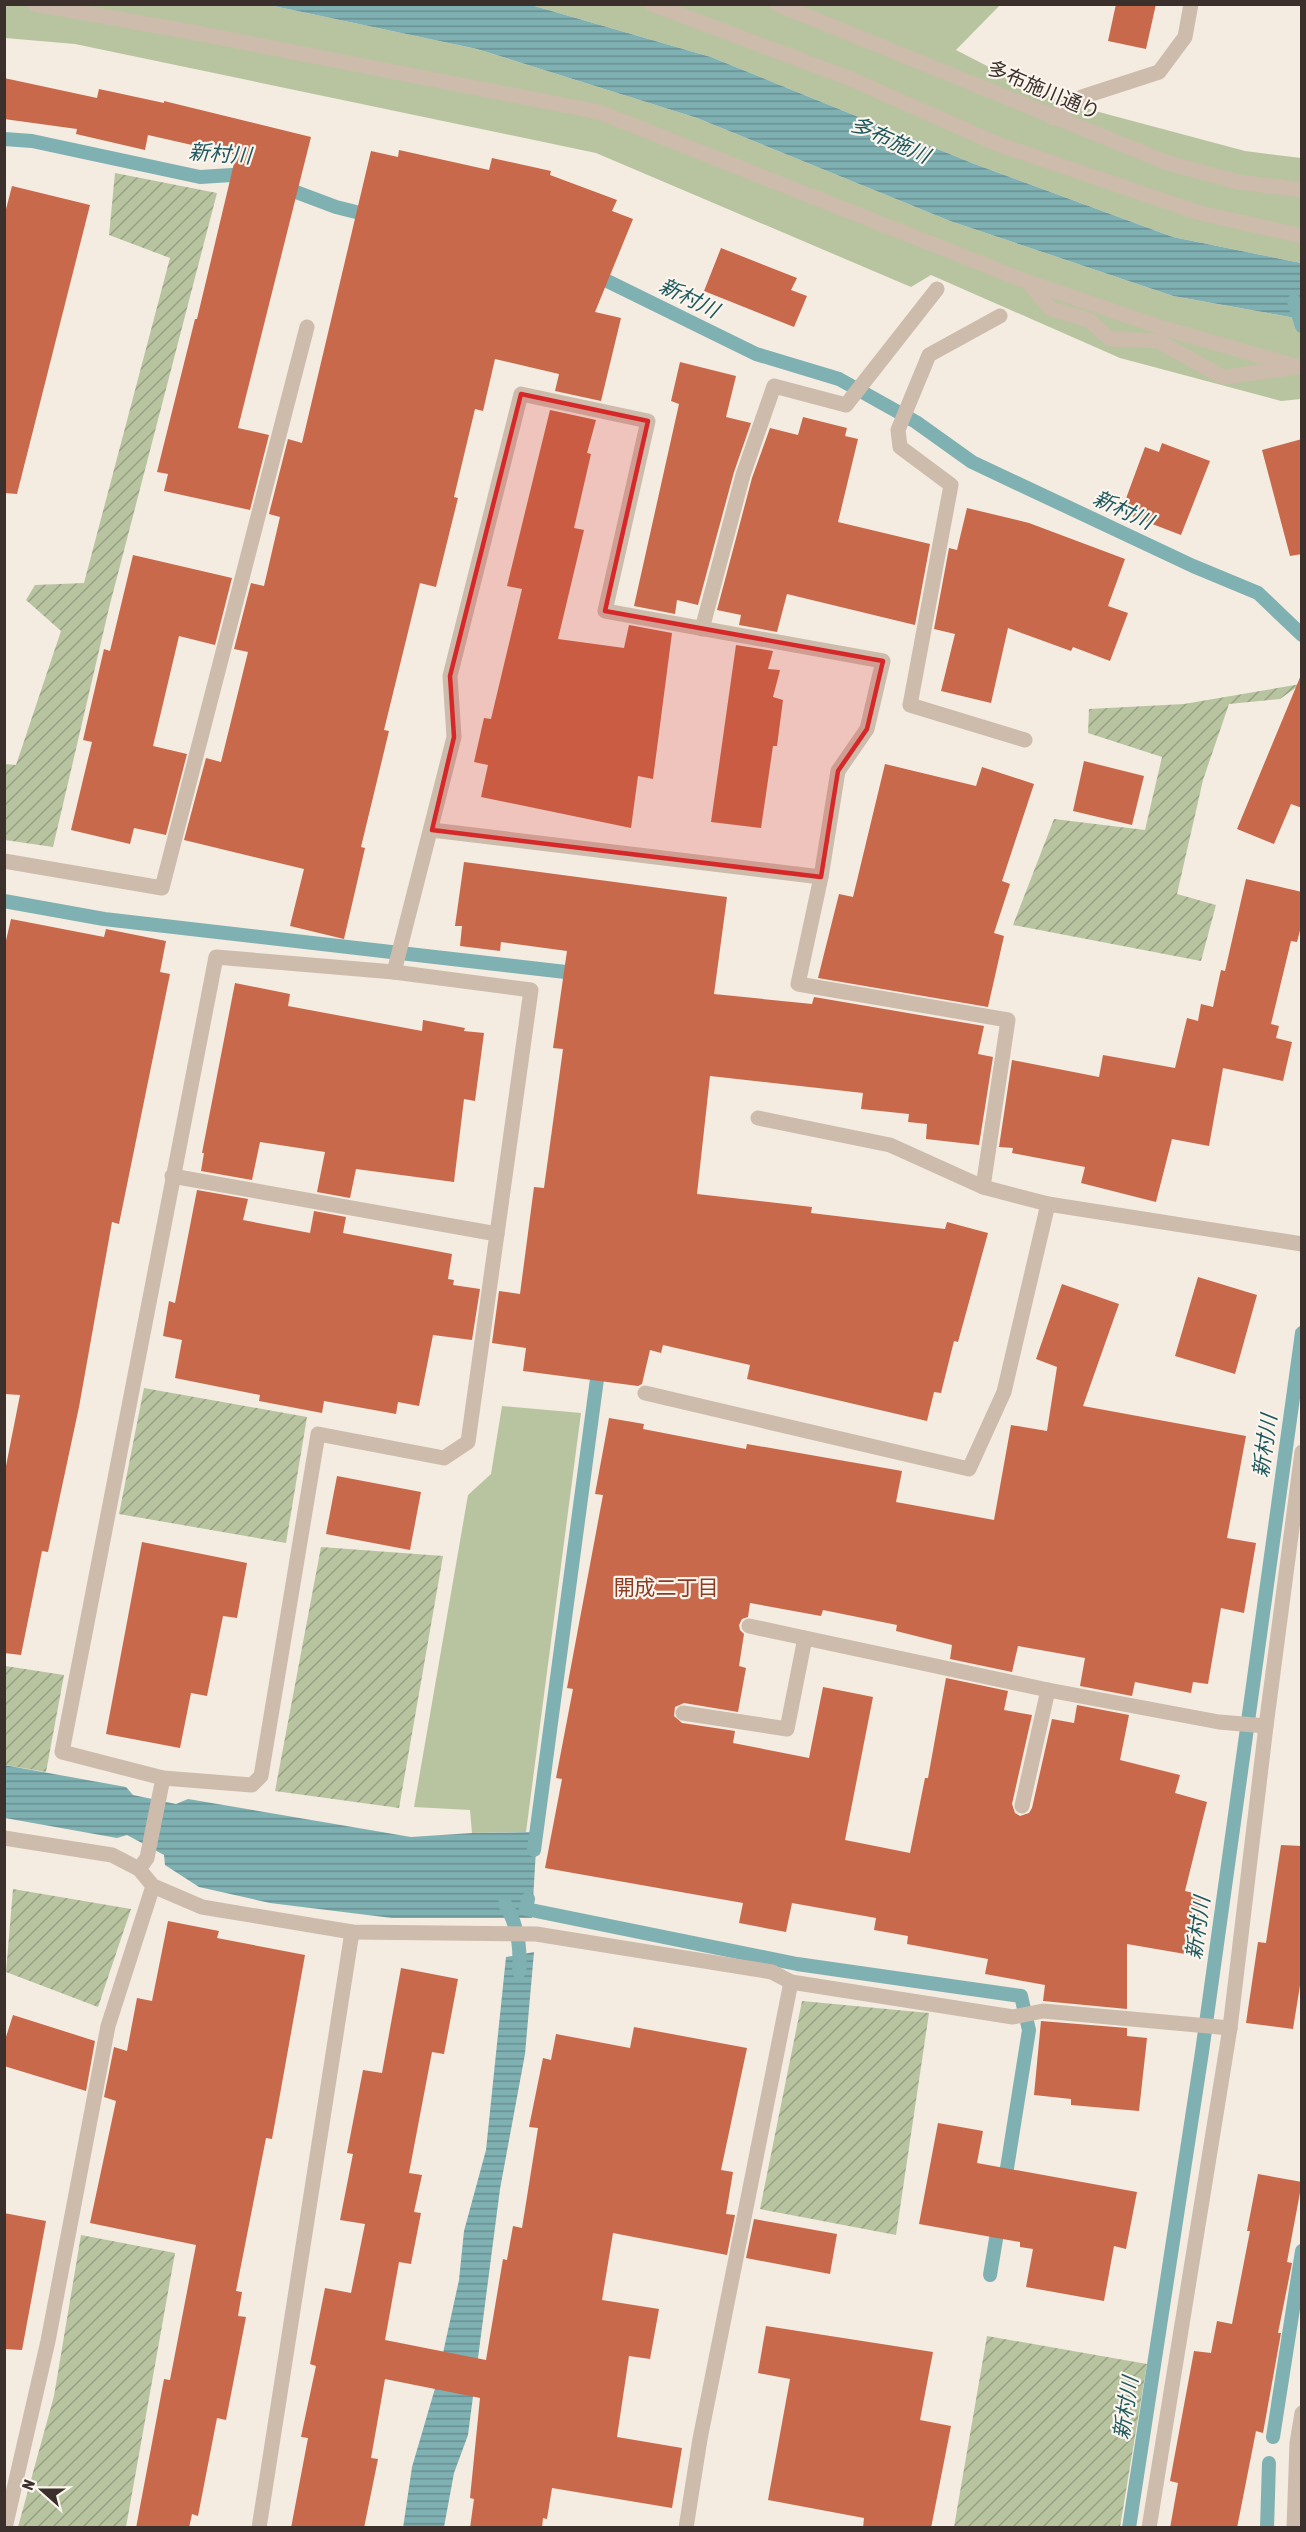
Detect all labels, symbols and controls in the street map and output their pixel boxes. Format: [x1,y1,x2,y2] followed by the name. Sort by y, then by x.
[984,56,1104,124] street label: 多布施川通り
[847,111,935,168] water label: 多布施川
[188,139,254,167] water label: 新村川
[656,273,725,323] water label: 新村川
[1090,485,1159,534] water label: 新村川
[1248,1411,1281,1479] water label: 新村川
[614,1575,719,1599] district label: 開成二丁目
[1181,1893,1214,1961] water label: 新村川
[1108,2373,1142,2441] water label: 新村川
[12,2460,72,2520] north arrow
[18,2477,38,2492] text: N

